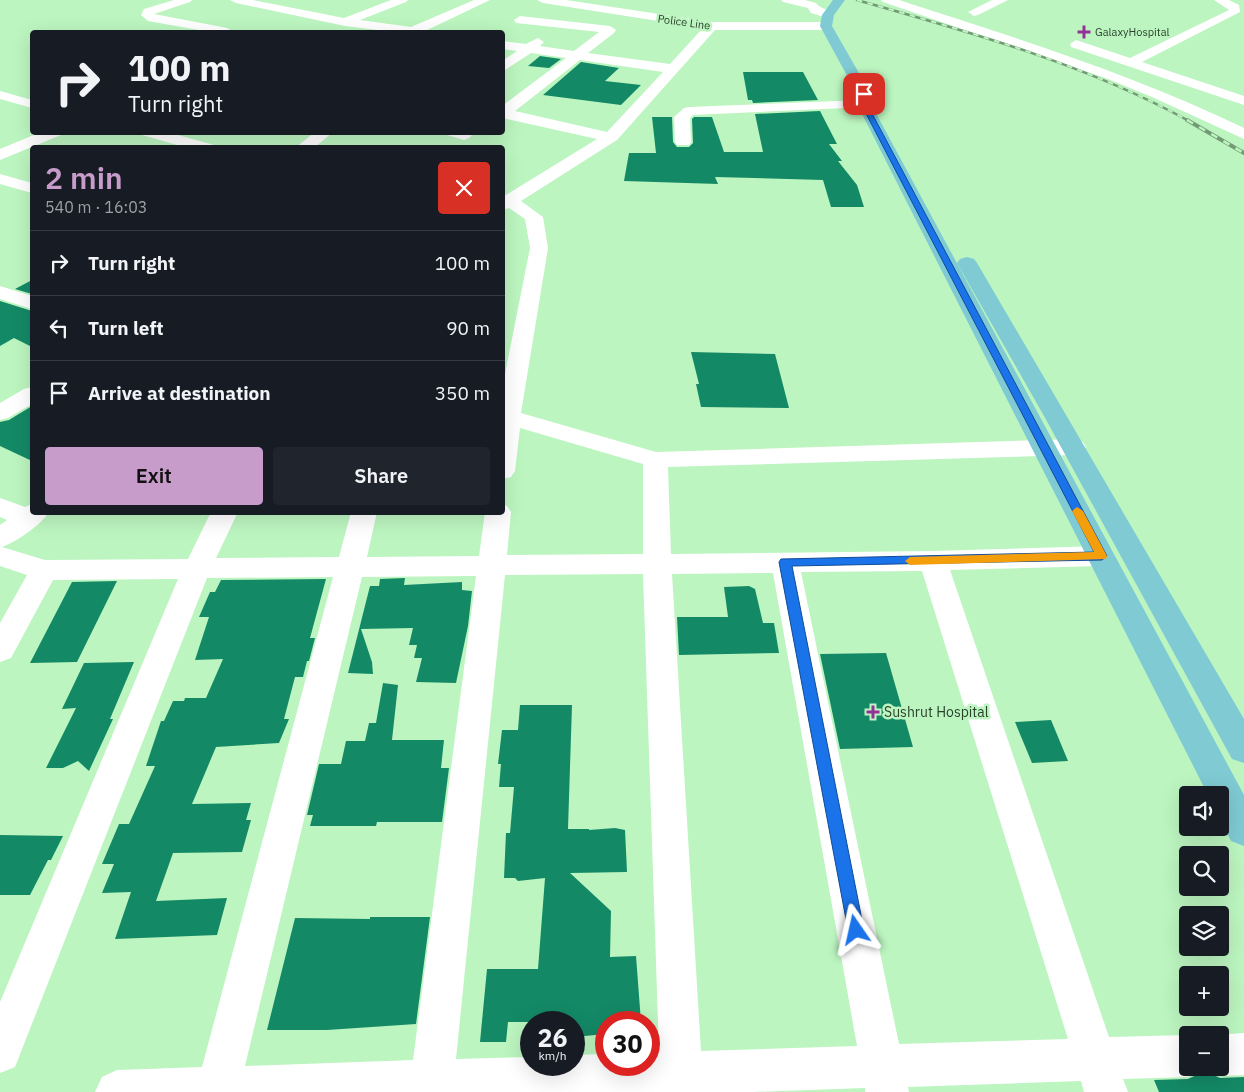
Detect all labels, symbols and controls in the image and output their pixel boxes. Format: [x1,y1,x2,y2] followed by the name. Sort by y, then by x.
[657,11,711,33] street label: Police Line
[1077,25,1091,39] marker: GalaxyHospital
[1095,25,1170,39] place label: GalaxyHospital
[128,45,231,91] text: 100 m
[45,50,110,115] icon: right
[843,73,885,115] pin
[850,80,878,108] icon: arrive
[128,89,223,118] text: Turn right
[45,158,123,197] text: 2 min
[438,162,490,214] button: close
[45,197,147,217] text: 540 m · 16:03
[45,249,73,277] icon: right
[88,251,175,275] text: Turn right
[435,251,490,275] text: 100 m
[45,314,73,342] icon: left
[88,316,164,340] text: Turn left
[446,316,490,340] text: 90 m
[45,379,73,407] icon: arrive
[88,381,271,405] text: Arrive at destination
[435,381,490,405] text: 350 m
[45,447,263,505] button: Exit
[273,447,490,505] button: Share
[884,703,989,721] place label: Sushrut Hospital
[866,705,880,719] marker: Sushrut Hospital
[1179,786,1229,1076] map controls
[1179,786,1229,836] button: sound
[1179,846,1229,896] button: search
[829,903,881,955] position arrow
[1179,906,1229,956] button: layers
[1179,966,1229,1016] button: +
[595,1011,660,1076] speed limit sign: 30
[537,1021,568,1054] text: 26
[1179,1026,1229,1076] button: −
[538,1048,567,1063] text: km/h

